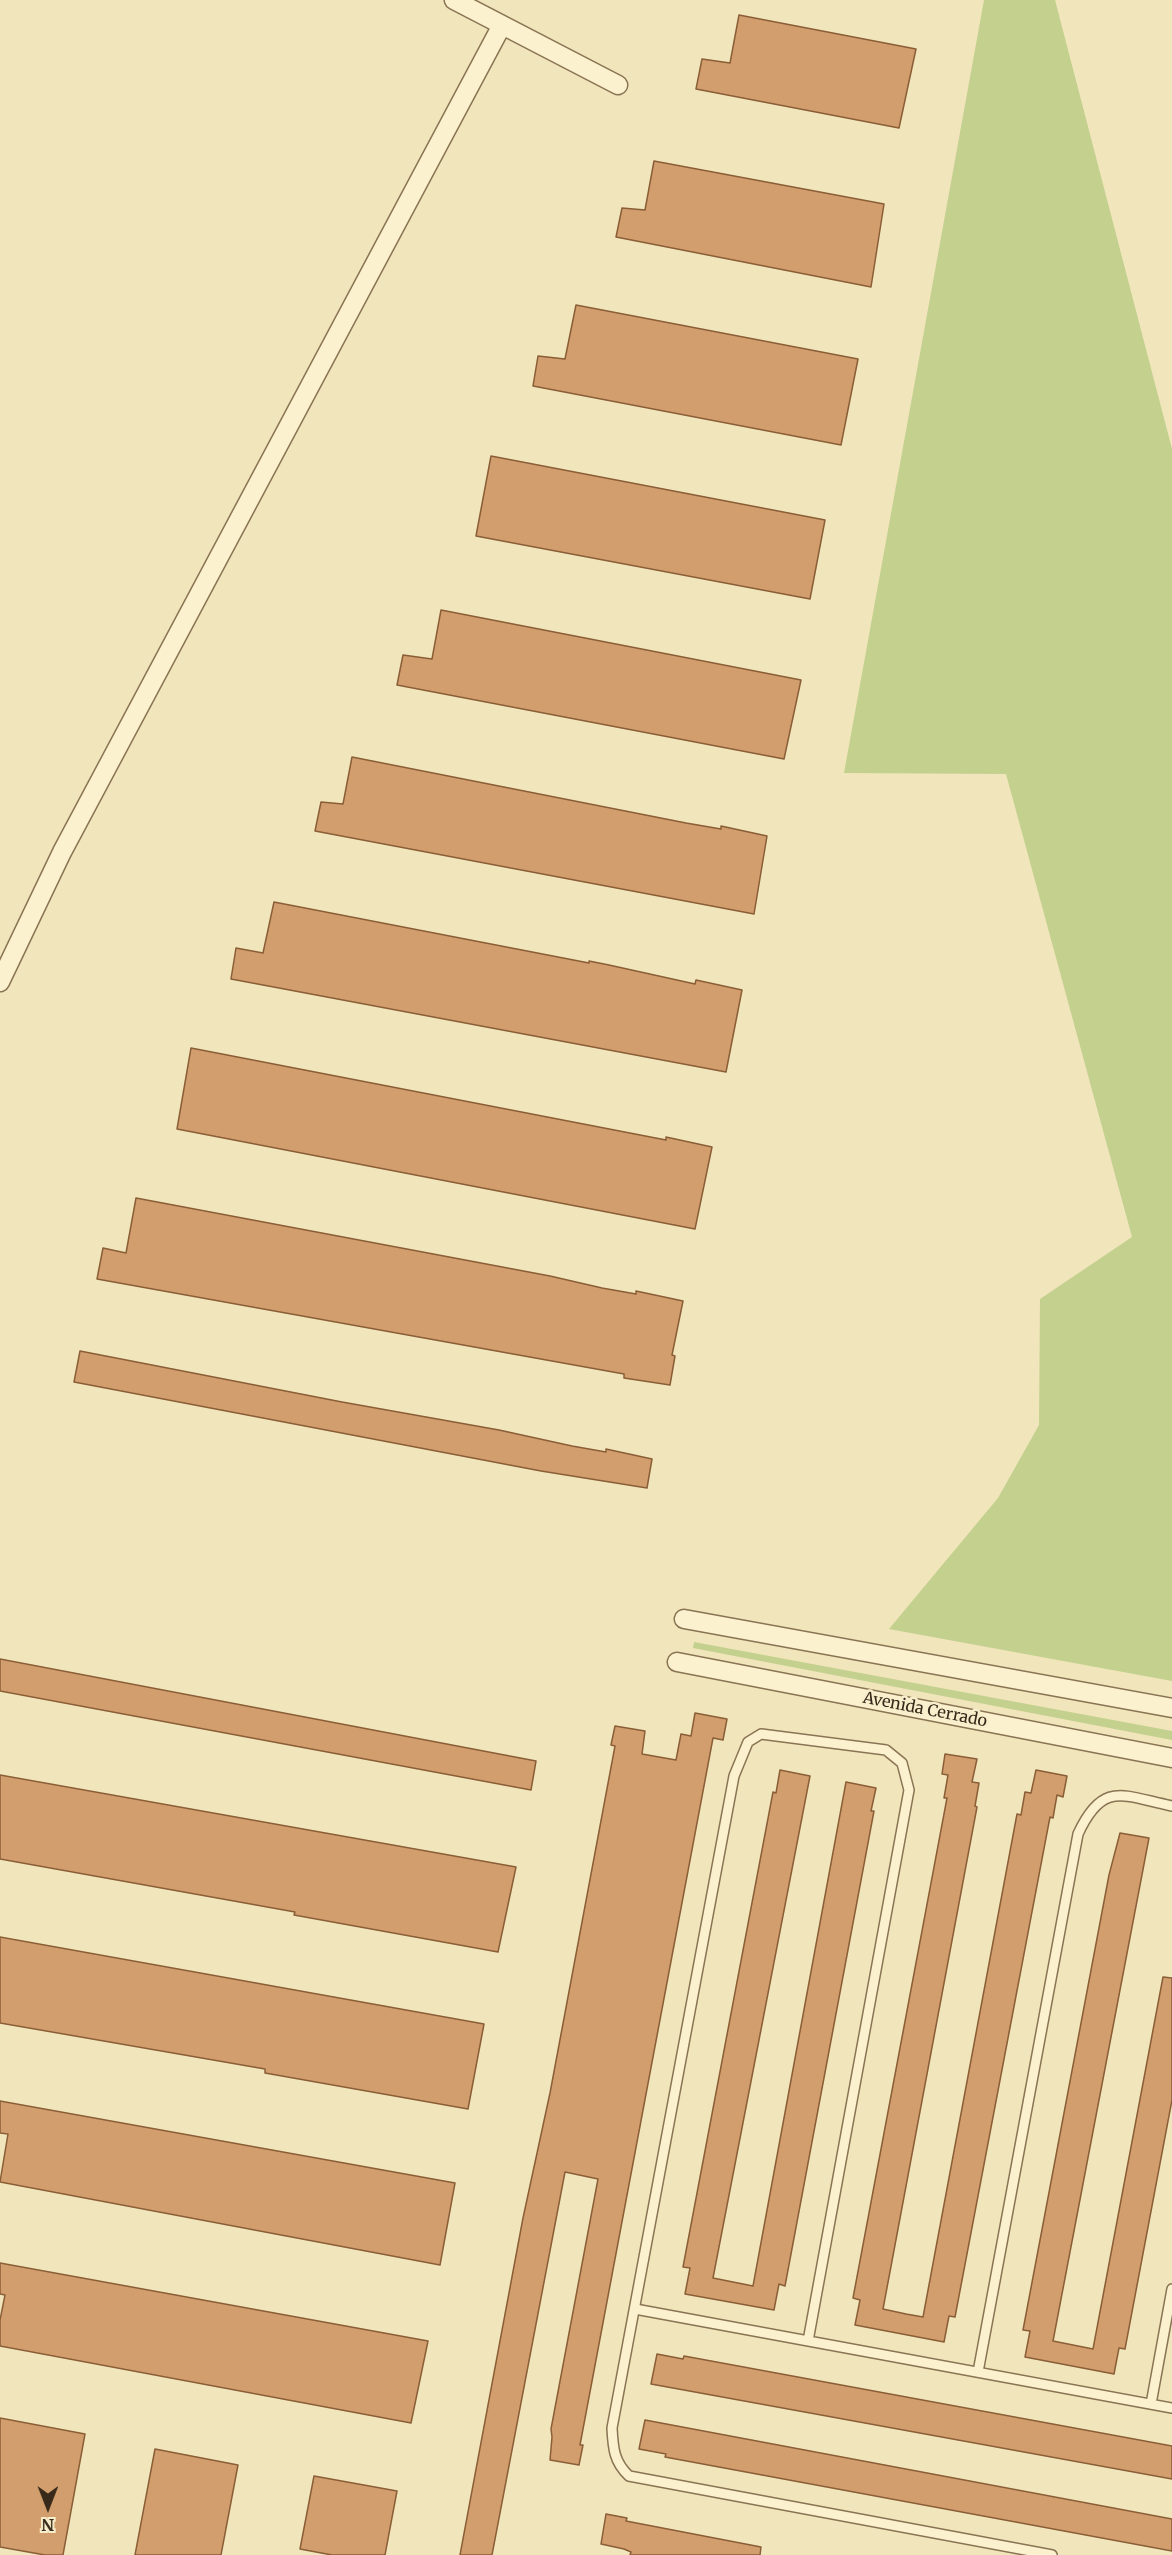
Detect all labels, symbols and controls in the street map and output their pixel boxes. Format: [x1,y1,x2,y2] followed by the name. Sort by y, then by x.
[861,1689,989,1731] street label: Avenida Cerrado
[18,2477,78,2537] north arrow
[42,2515,54,2535] text: N

